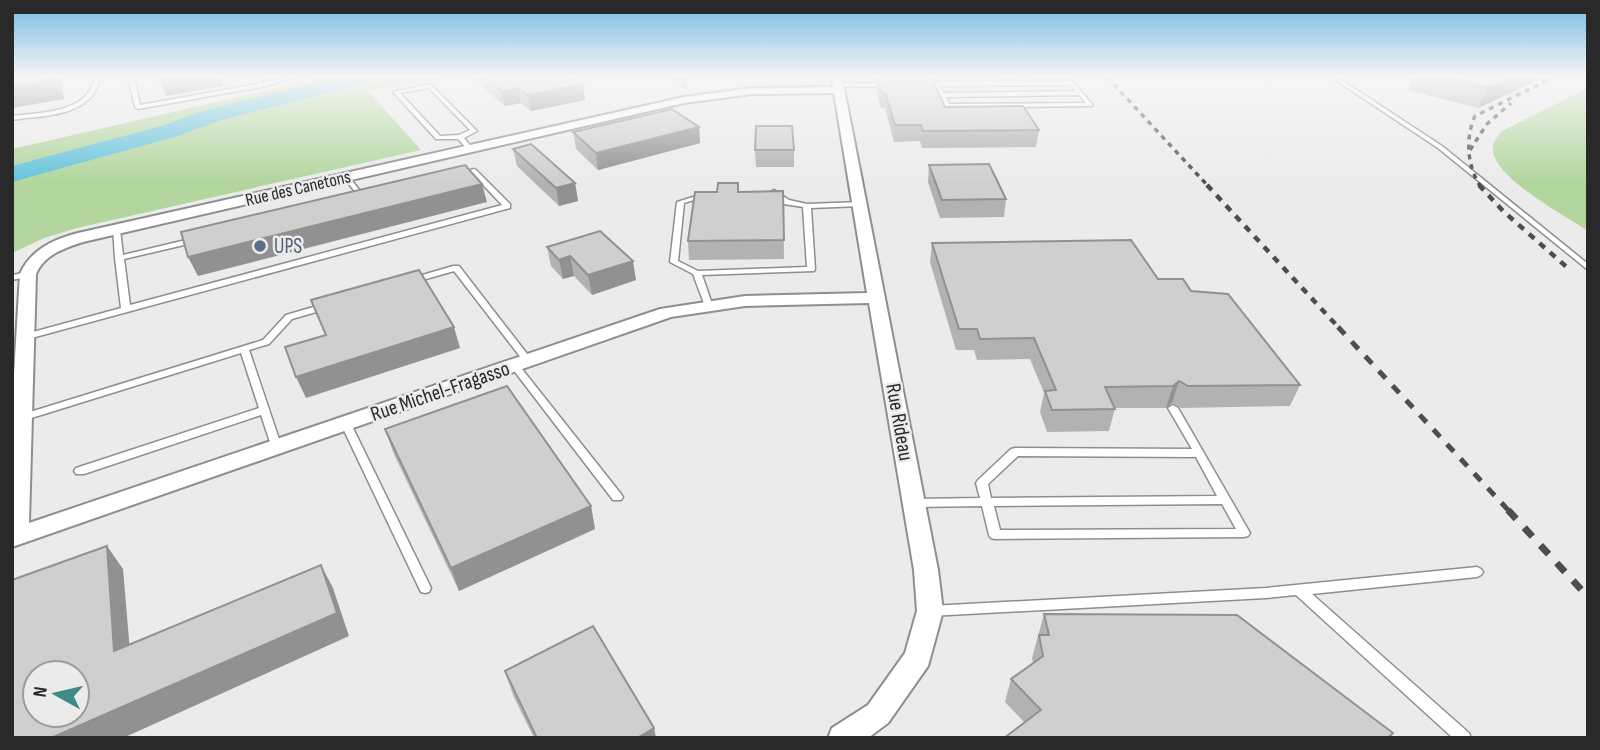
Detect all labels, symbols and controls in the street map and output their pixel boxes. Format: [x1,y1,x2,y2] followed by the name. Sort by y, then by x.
[244,166,353,211] street label: Rue des Canetons
[274,234,302,259] place label: UPS
[252,238,268,254] marker: UPS
[367,356,513,427] street label: Rue Michel-Fragasso
[880,382,919,463] street label: Rue Rideau
[21,659,91,729] north arrow
[29,685,53,698] text: N

